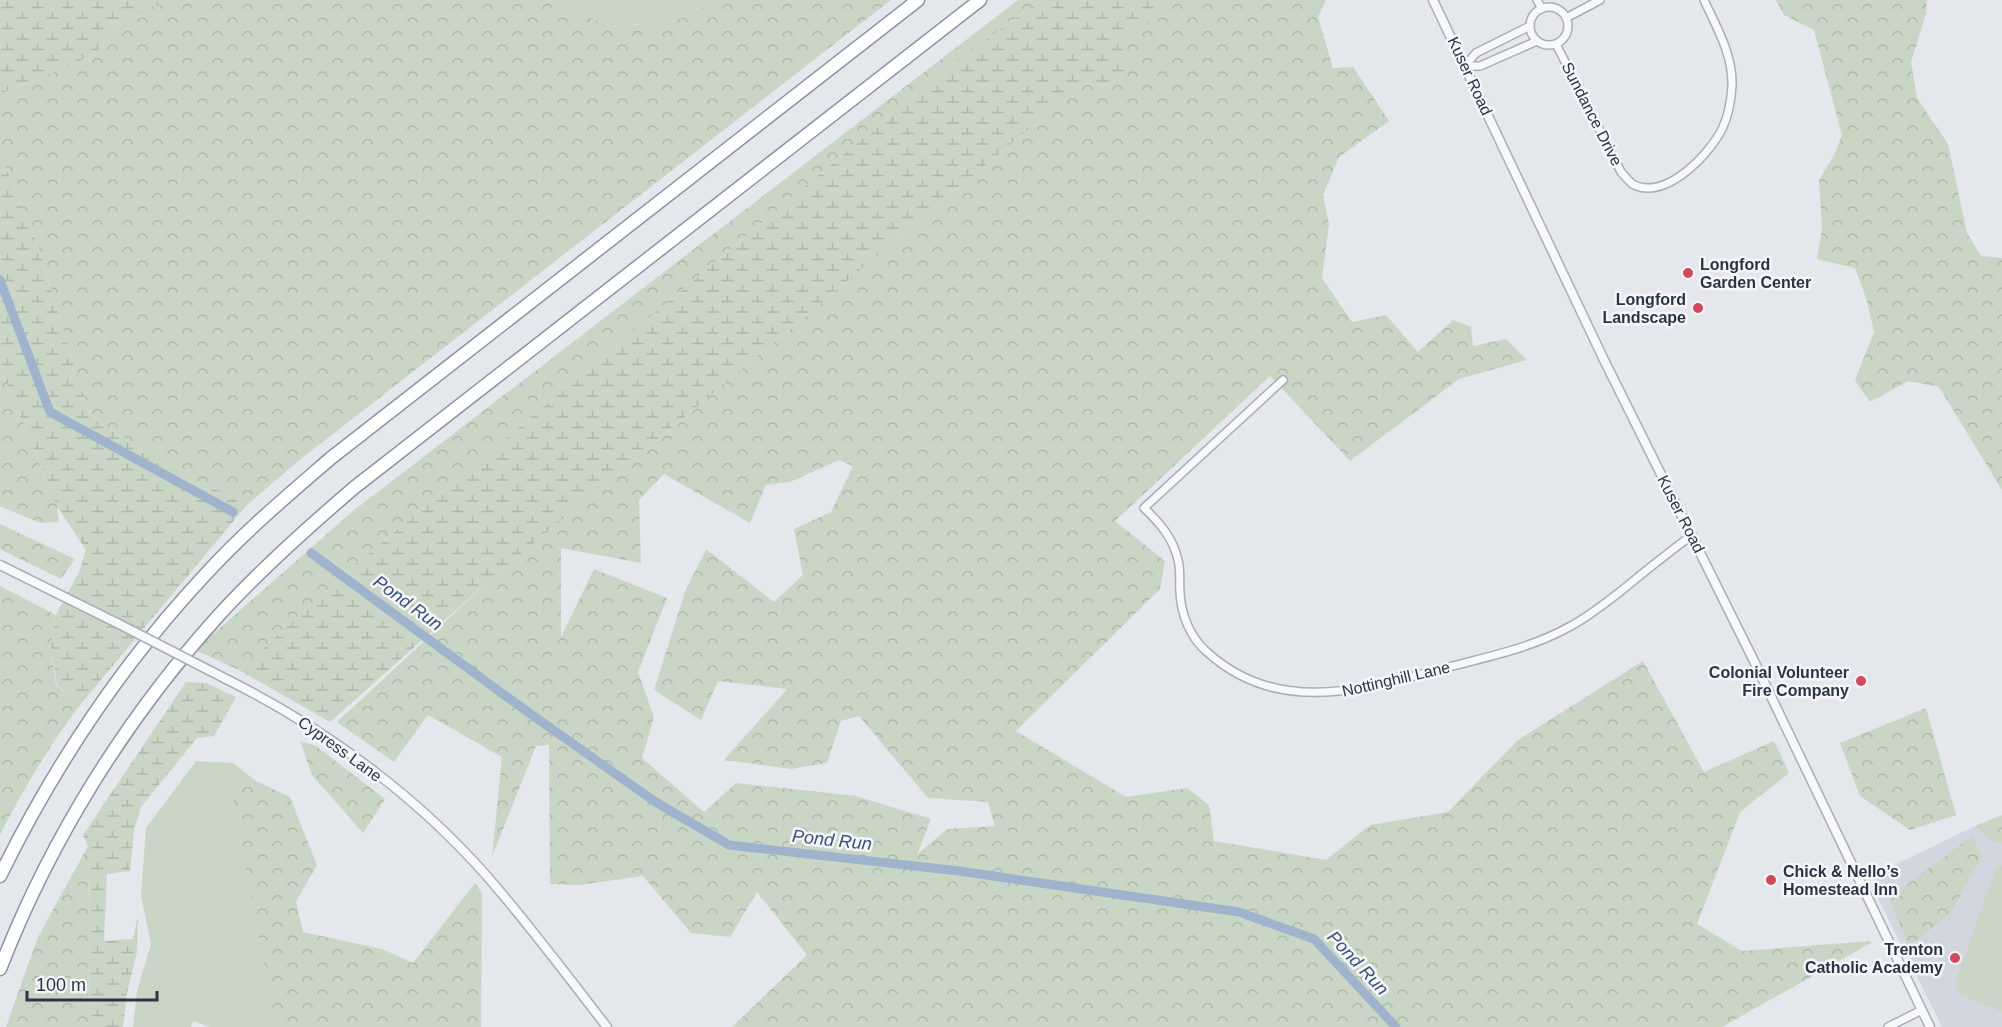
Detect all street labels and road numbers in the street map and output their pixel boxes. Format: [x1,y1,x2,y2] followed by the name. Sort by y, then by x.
[1444,34,1496,118] street label: Kuser Road
[1559,59,1625,169] street label: Sundance Drive
[1654,472,1708,556] street label: Kuser Road
[1340,658,1452,700] street label: Nottinghill Lane
[295,713,385,785] street label: Cypress Lane

